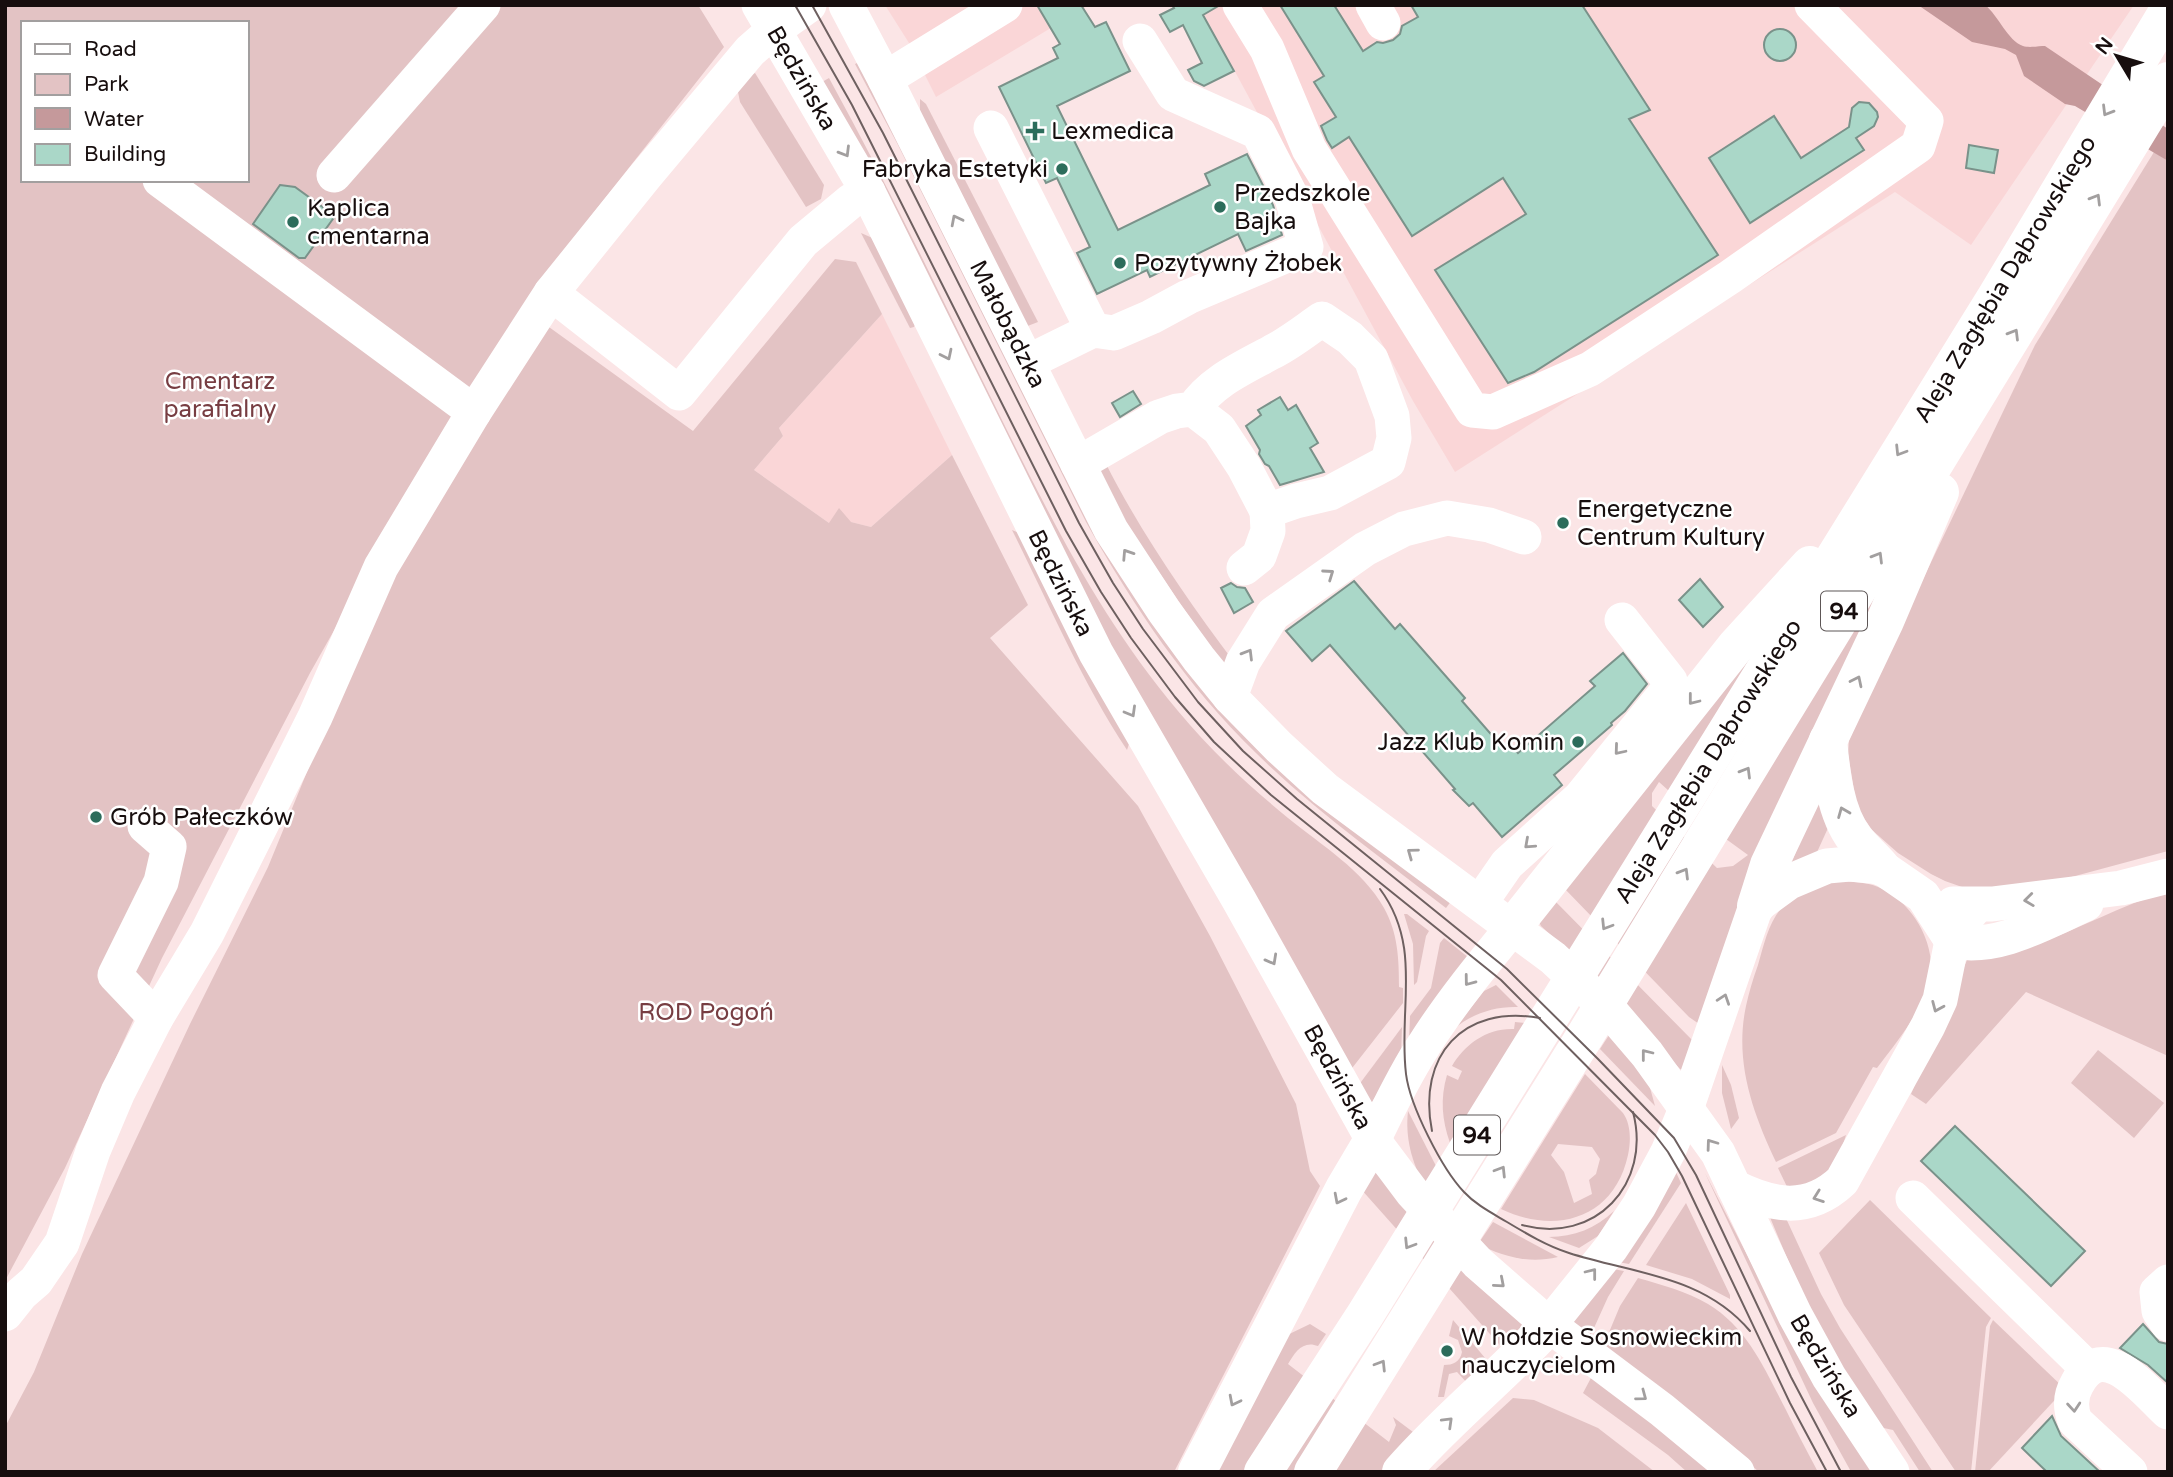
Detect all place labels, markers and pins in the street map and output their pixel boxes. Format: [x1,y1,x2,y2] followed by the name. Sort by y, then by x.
[1051,117,1174,146] place label: Lexmedica
[1025,121,1045,141] marker: Lexmedica
[862,155,1048,184] place label: Fabryka Estetyki
[1054,161,1070,177] marker: Fabryka Estetyki
[1234,179,1370,236] place label: Przedszkole Bajka
[307,194,430,251] place label: Kaplica cmentarna
[1212,199,1228,215] marker: Przedszkole Bajka
[285,214,301,230] marker: Kaplica cmentarna
[1134,249,1342,278] place label: Pozytywny Żłobek
[1112,255,1128,271] marker: Pozytywny Żłobek
[1577,495,1765,552] place label: Energetyczne Centrum Kultury
[1555,515,1571,531] marker: Energetyczne Centrum Kultury
[1378,728,1564,757] place label: Jazz Klub Komin
[1570,734,1586,750] marker: Jazz Klub Komin
[110,803,293,832] place label: Grób Pałeczków
[88,809,104,825] marker: Grób Pałeczków
[1461,1323,1742,1380] place label: W hołdzie Sosnowieckim nauczycielom
[1439,1343,1455,1359] marker: W hołdzie Sosnowieckim nauczycielom

